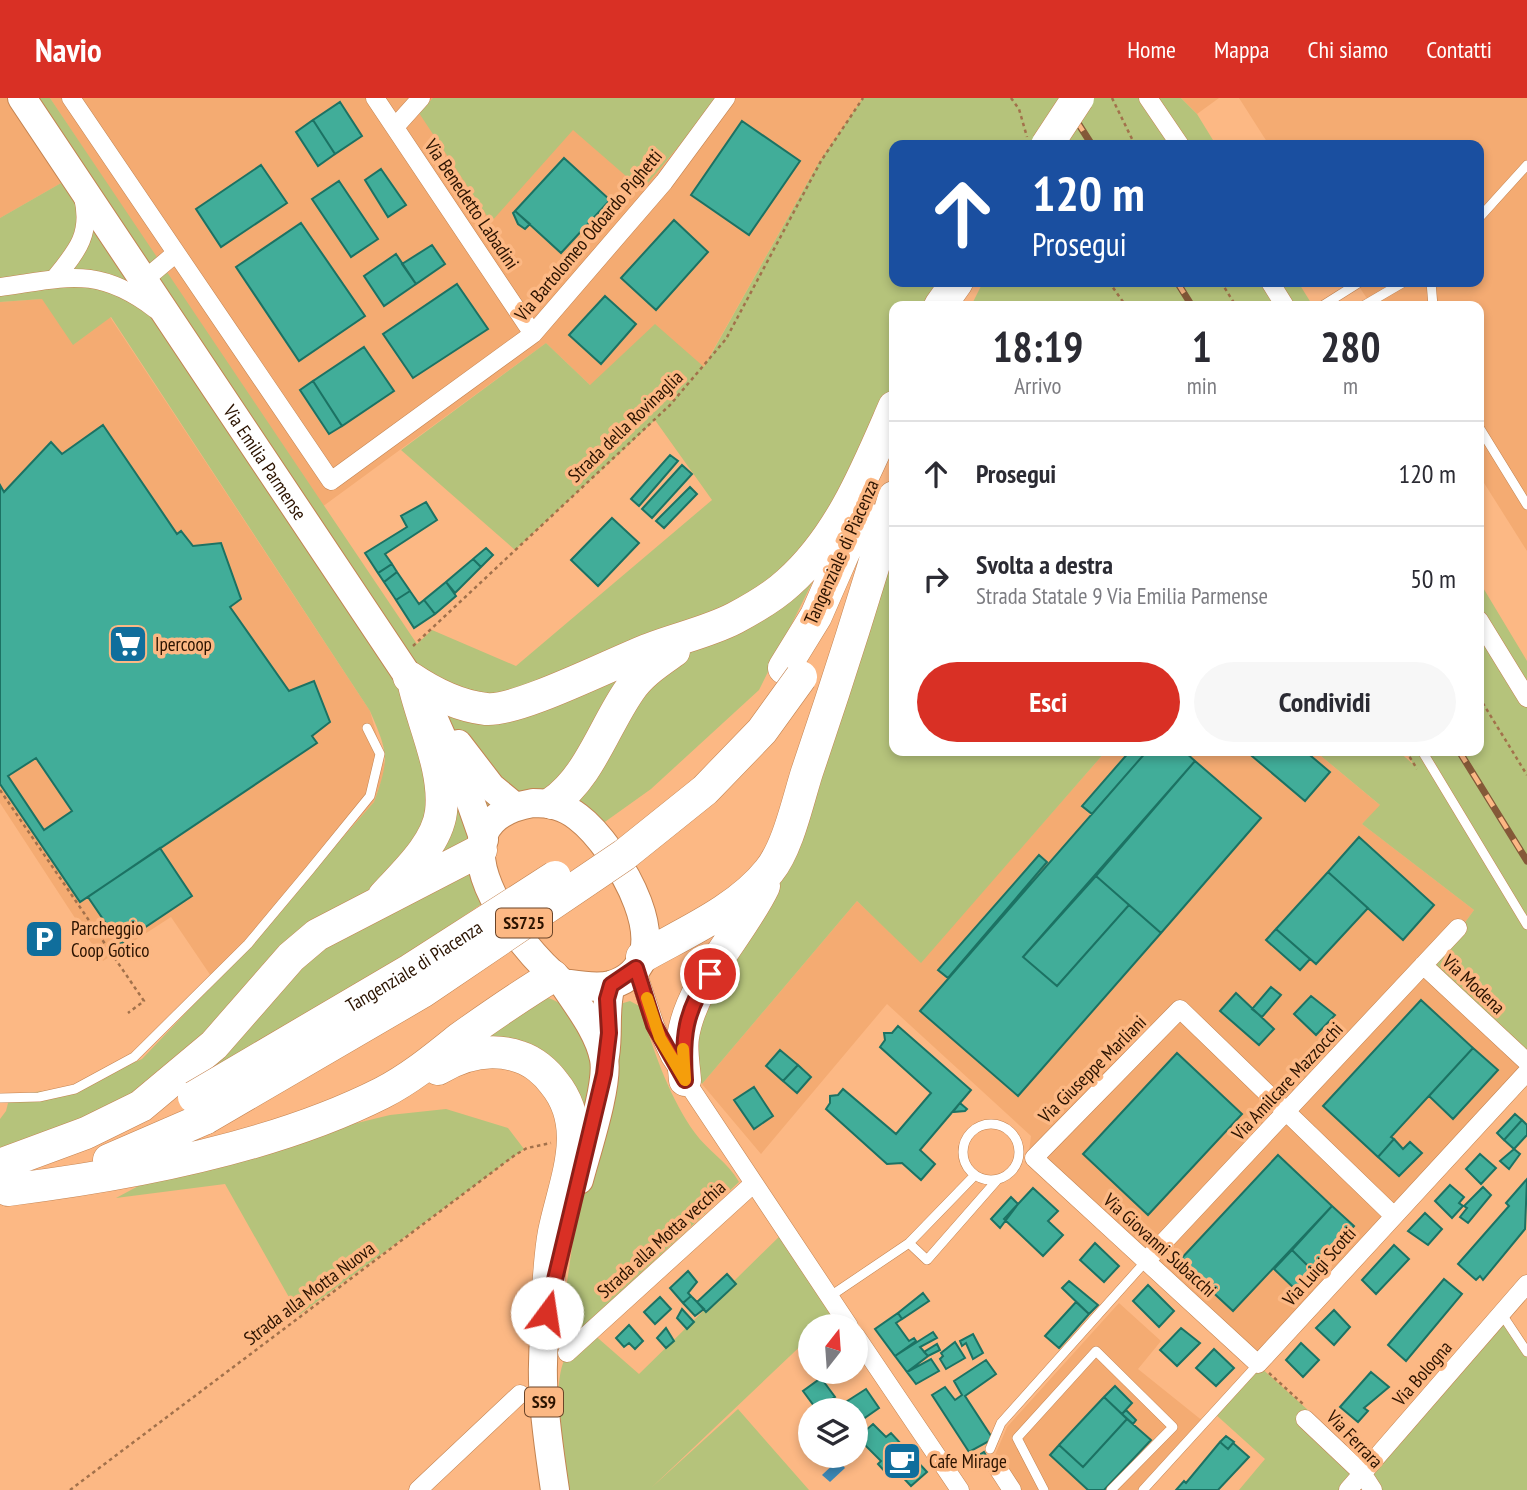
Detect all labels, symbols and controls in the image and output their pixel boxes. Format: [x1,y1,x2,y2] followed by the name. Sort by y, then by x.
[35,28,102,71] text: Navio
[1127,34,1176,65] text: Home
[1214,34,1269,65] text: Mappa
[1307,34,1388,65] text: Chi siamo
[1426,34,1492,65] text: Contatti
[419,133,524,274] street label: Via Benedetto Labadini
[508,144,667,327] street label: Via Bartolomeo Odoardo Pighetti
[1032,161,1145,225] text: 120 m
[917,168,1008,259] icon: ahead
[1032,223,1127,265] text: Prosegui
[992,319,1083,374] text: 18:19
[1192,319,1212,374] text: 1
[1320,319,1381,374] text: 280
[562,365,688,487] street label: Strada della Rovinaglia
[1014,371,1062,400] text: Arrivo
[1187,371,1217,400] text: min
[1343,371,1358,400] text: m
[218,399,312,524] street label: Via Emilia Parmense
[917,455,955,493] icon: ahead
[976,457,1056,490] text: Prosegui
[1398,457,1456,490] text: 120 m
[798,476,884,628] street label: Tangenziale di Piacenza
[976,548,1113,581] text: Svolta a destra
[917,560,955,598] icon: right
[1410,562,1456,595] text: 50 m
[976,581,1268,610] text: Strada Statale 9 Via Emilia Parmense
[107,623,149,665] supermarket icon: Ipercoop
[155,632,212,656] place label: Ipercoop
[917,662,1180,742] button: Esci
[1194,662,1456,742] button: Condividi
[496,908,552,938] road number: SS725
[341,915,487,1017] street label: Tangenziale di Piacenza
[71,916,149,962] place label: Parcheggio Coop Gotico
[23,918,65,960] parking icon: Parcheggio Coop Gotico
[680,944,740,1004] pin
[1437,948,1510,1019] street label: Via Modena
[691,955,729,993] icon: arrive
[1032,1010,1151,1129] street label: Via Giuseppe Marliani
[1226,1017,1348,1146] street label: Via Amilcare Mazzocchi
[592,1175,730,1303] street label: Strada alla Motta vecchia
[1098,1187,1221,1302] street label: Via Giovanni Subacchi
[1277,1221,1361,1311] street label: Via Luigi Scotti
[239,1236,379,1350] street label: Strada alla Motta Nuova
[510,1276,584,1350] position arrow
[798,1314,868,1384] north arrow
[798,1314,868,1468] map controls
[1387,1336,1457,1411] street label: Via Bologna
[525,1387,563,1416] road number: SS9
[798,1398,868,1468] button: layers
[1321,1404,1388,1473] street label: Via Ferrara
[881,1440,923,1482] cafe icon: Cafe Mirage
[929,1449,1007,1473] place label: Cafe Mirage

